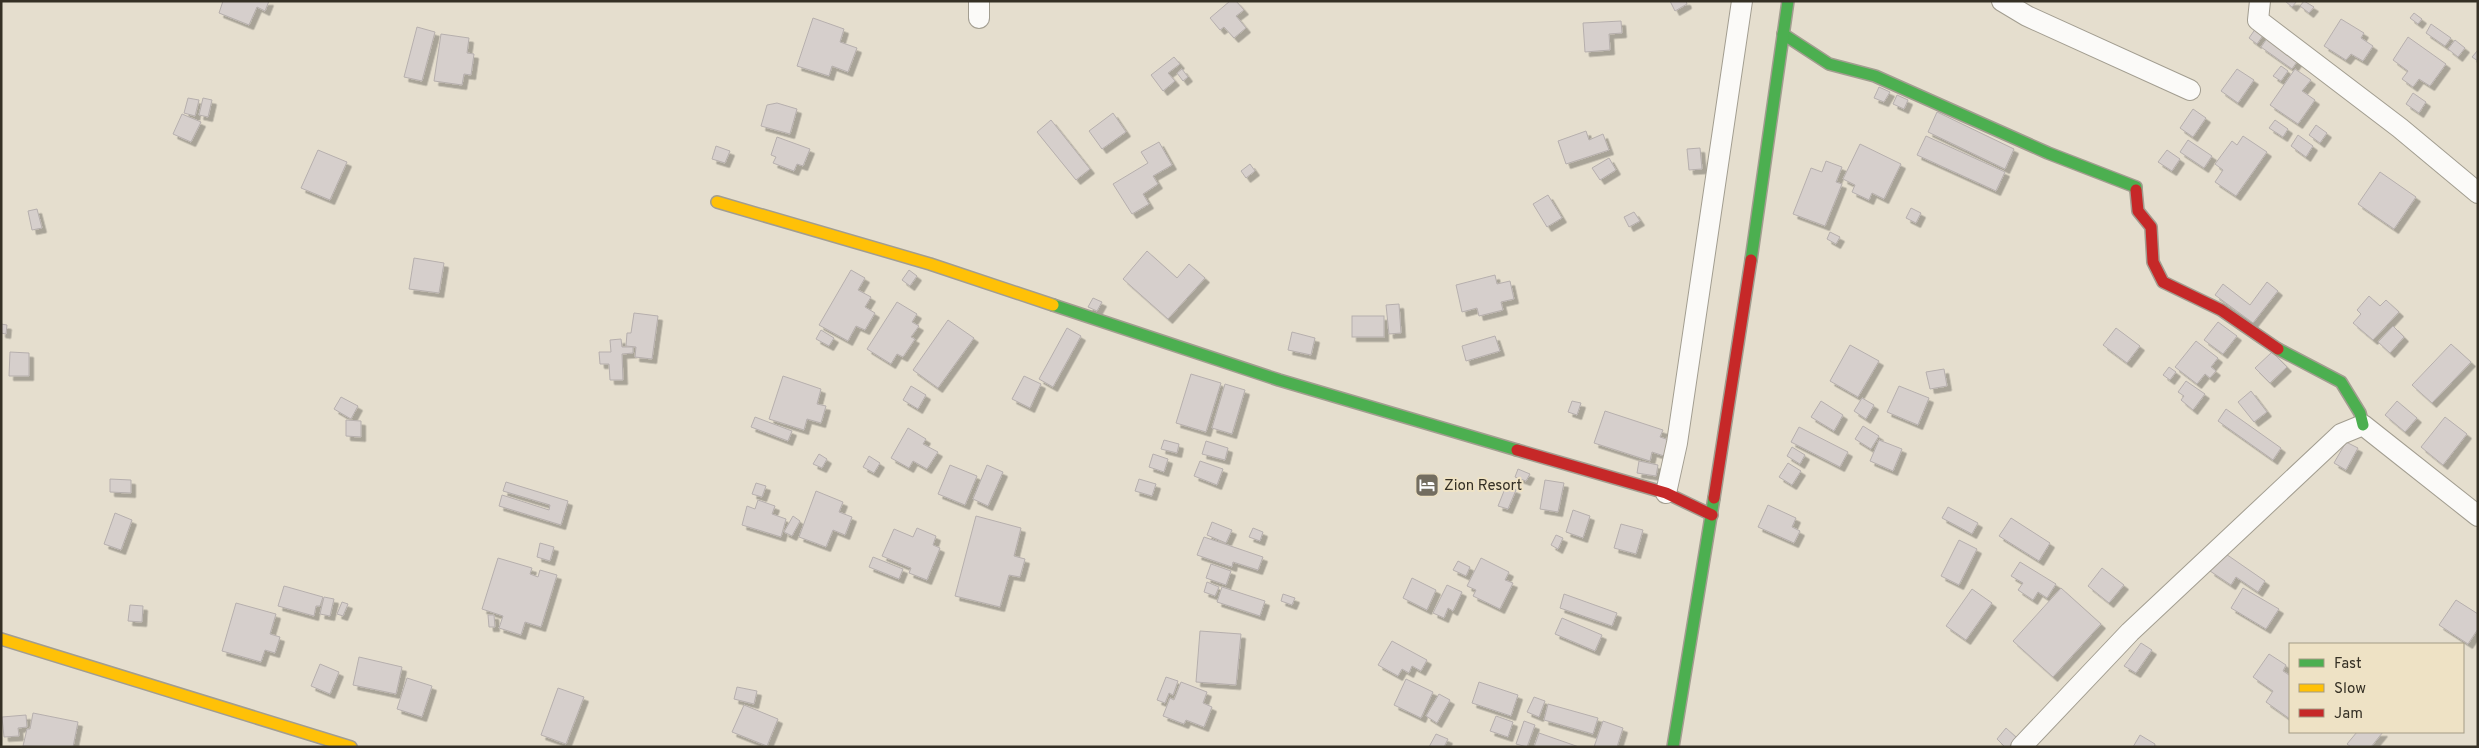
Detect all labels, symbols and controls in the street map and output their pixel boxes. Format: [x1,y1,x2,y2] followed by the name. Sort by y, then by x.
[1414,472,1440,498] hotel icon: Zion Resort
[1444,477,1522,496] place label: Zion Resort
[2289,643,2464,733] legend
[2334,655,2362,674] text: Fast
[2334,680,2366,699] text: Slow
[2334,705,2363,724] text: Jam

